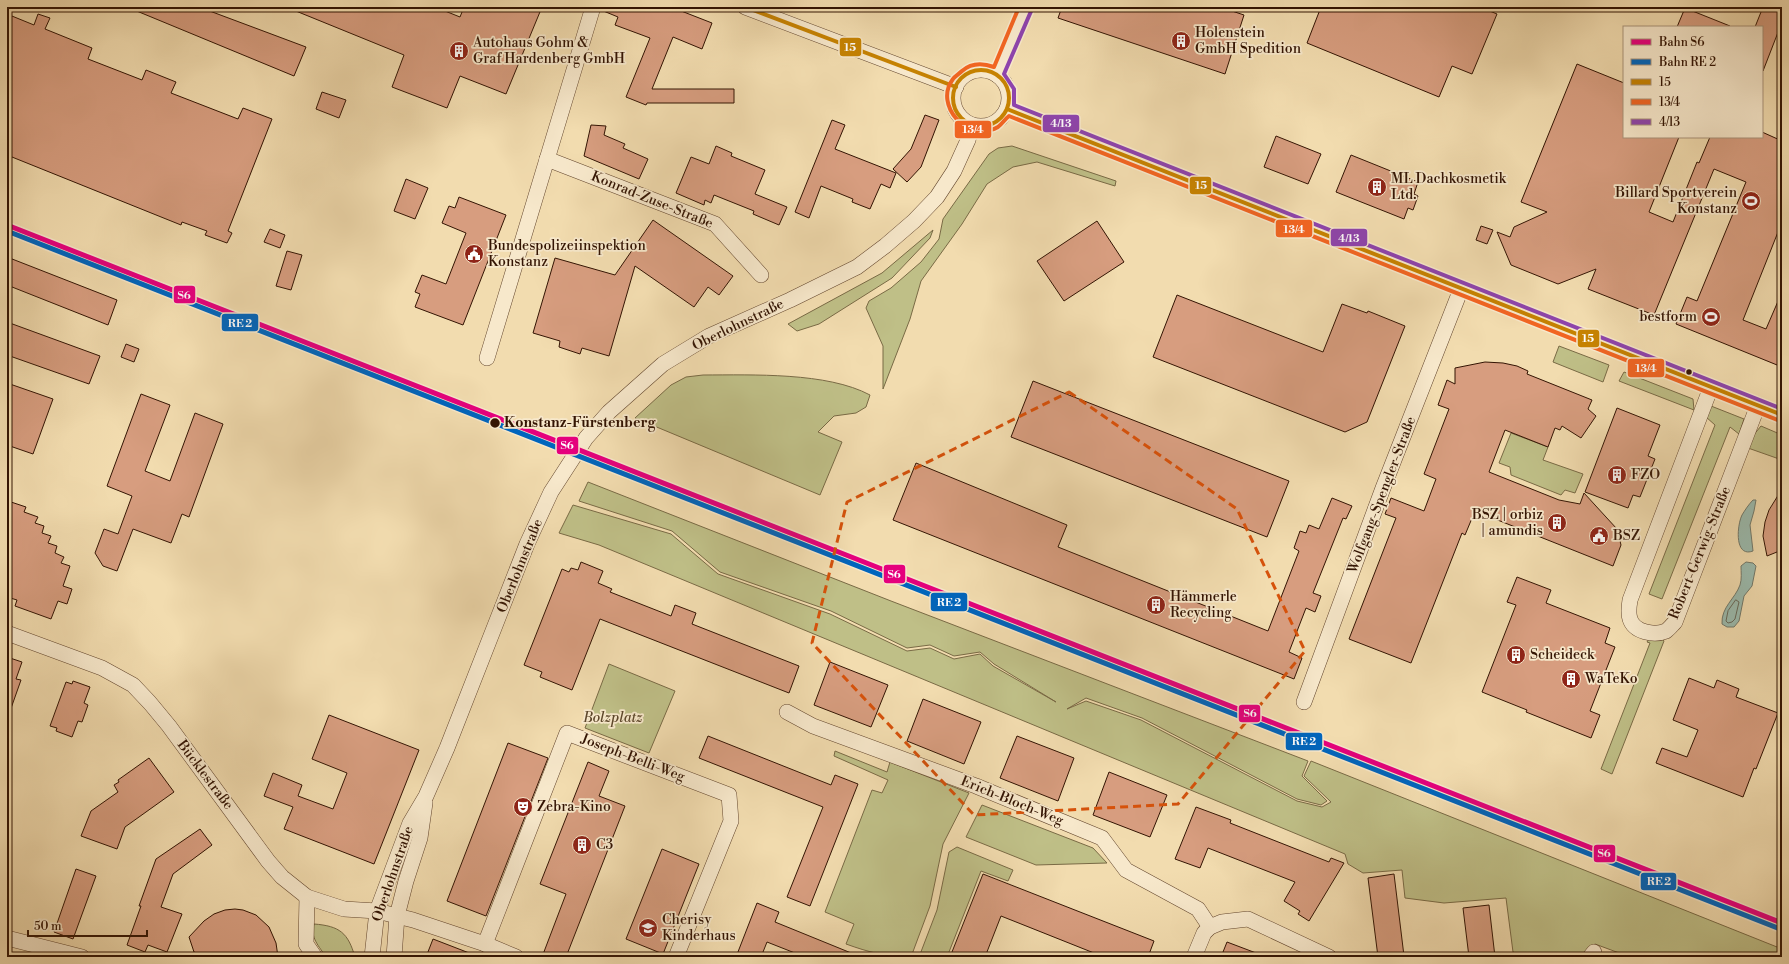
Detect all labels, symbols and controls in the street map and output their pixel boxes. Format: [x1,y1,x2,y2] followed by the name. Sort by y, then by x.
[1195,24,1302,58] place label: Holenstein GmbH Spedition
[1623,26,1763,138] legend
[1170,30,1192,52] building icon: Holenstein GmbH Spedition
[472,34,626,68] place label: Autohaus Gohm & Graf Hardenberg GmbH
[1658,35,1704,50] text: Bahn S6
[839,37,862,57] line badge: 15
[448,40,470,62] building icon: Autohaus Gohm & Graf Hardenberg GmbH
[844,41,856,55] text: 15
[1658,55,1716,70] text: Bahn RE 2
[1659,75,1671,90] text: 15
[1659,95,1680,110] text: 13/4
[1042,114,1080,133] line badge: 4/13
[1659,115,1681,130] text: 4/13
[1050,117,1072,131] text: 4/13
[954,120,992,139] line badge: 13/4
[962,123,984,137] text: 13/4
[588,167,716,233] street label: Konrad-Zuse-Straße
[1391,170,1507,204] place label: ML Dachkosmetik Ltd.
[1189,176,1212,195] line badge: 15
[1366,176,1388,198] building icon: ML Dachkosmetik Ltd.
[1195,179,1207,193] text: 15
[1614,184,1738,218] place label: Billard Sportverein Konstanz
[1740,190,1762,212] sports icon: Billard Sportverein Konstanz
[1275,219,1313,238] line badge: 13/4
[1283,223,1305,237] text: 13/4
[1330,228,1368,247] line badge: 4/13
[1338,232,1360,246] text: 4/13
[487,237,646,271] place label: Bundespolizeiinspektion Konstanz
[463,243,485,265] public building icon: Bundespolizeiinspektion Konstanz
[173,285,196,304] line badge: S6
[177,289,191,303] text: S6
[689,295,787,355] street label: Oberlohnstraße
[1700,306,1722,328] sports icon: bestform
[1640,308,1697,326] place label: bestform
[221,313,259,332] line badge: RE 2
[228,317,252,331] text: RE 2
[1577,329,1600,348] line badge: 15
[1582,332,1594,346] text: 15
[1627,358,1665,378] line badge: 13/4
[1635,362,1657,376] text: 13/4
[1684,367,1694,377] unlabelled marker
[504,414,656,432] place label: Konstanz-Fürstenberg
[1343,414,1420,577] street label: Wolfgang-Spengler-Straße
[488,416,502,430] marker: Konstanz-Fürstenberg
[556,436,579,455] line badge: S6
[560,439,574,453] text: S6
[1606,464,1628,486] building icon: FZO
[1631,466,1660,484] place label: FZO
[1665,484,1735,622] street label: Robert-Gerwig-Straße
[1471,506,1543,540] place label: BSZ | orbiz | amundis
[1546,512,1568,534] building icon: BSZ | orbiz | amundis
[493,516,547,616] street label: Oberlohnstraße
[1588,525,1610,547] public building icon: BSZ
[1612,527,1640,545] place label: BSZ
[883,564,906,584] line badge: S6
[887,568,901,582] text: S6
[1170,588,1237,622] place label: Hämmerle Recycling
[930,592,968,612] line badge: RE 2
[1145,594,1167,616] building icon: Hämmerle Recycling
[937,596,961,610] text: RE 2
[1505,644,1527,666] building icon: Scheideck
[1530,646,1595,664] place label: Scheideck
[1560,668,1582,690] building icon: WaTeKo
[1584,670,1638,688] place label: WaTeKo
[1238,704,1261,723] line badge: S6
[1243,707,1257,721] text: S6
[582,709,643,727] park label: Bolzplatz
[578,730,688,786] street label: Joseph-Belli-Weg
[1285,732,1323,751] line badge: RE 2
[1292,735,1316,749] text: RE 2
[172,736,237,813] street label: Bücklestraße
[958,772,1067,830] street label: Erich-Bloch-Weg
[512,796,534,818] theatre icon: Zebra-Kino
[537,798,611,816] place label: Zebra-Kino
[368,824,418,924] street label: Oberlohnstraße
[571,834,593,856] building icon: C3
[596,836,614,854] place label: C3
[1593,844,1616,863] line badge: S6
[1597,847,1611,861] text: S6
[1640,872,1677,891] line badge: RE 2
[1647,875,1671,889] text: RE 2
[662,911,736,945] place label: Cherisy Kinderhaus
[28,912,147,938] scale bar
[637,917,659,939] school or university icon: Cherisy Kinderhaus
[34,919,62,934] text: 50 m

